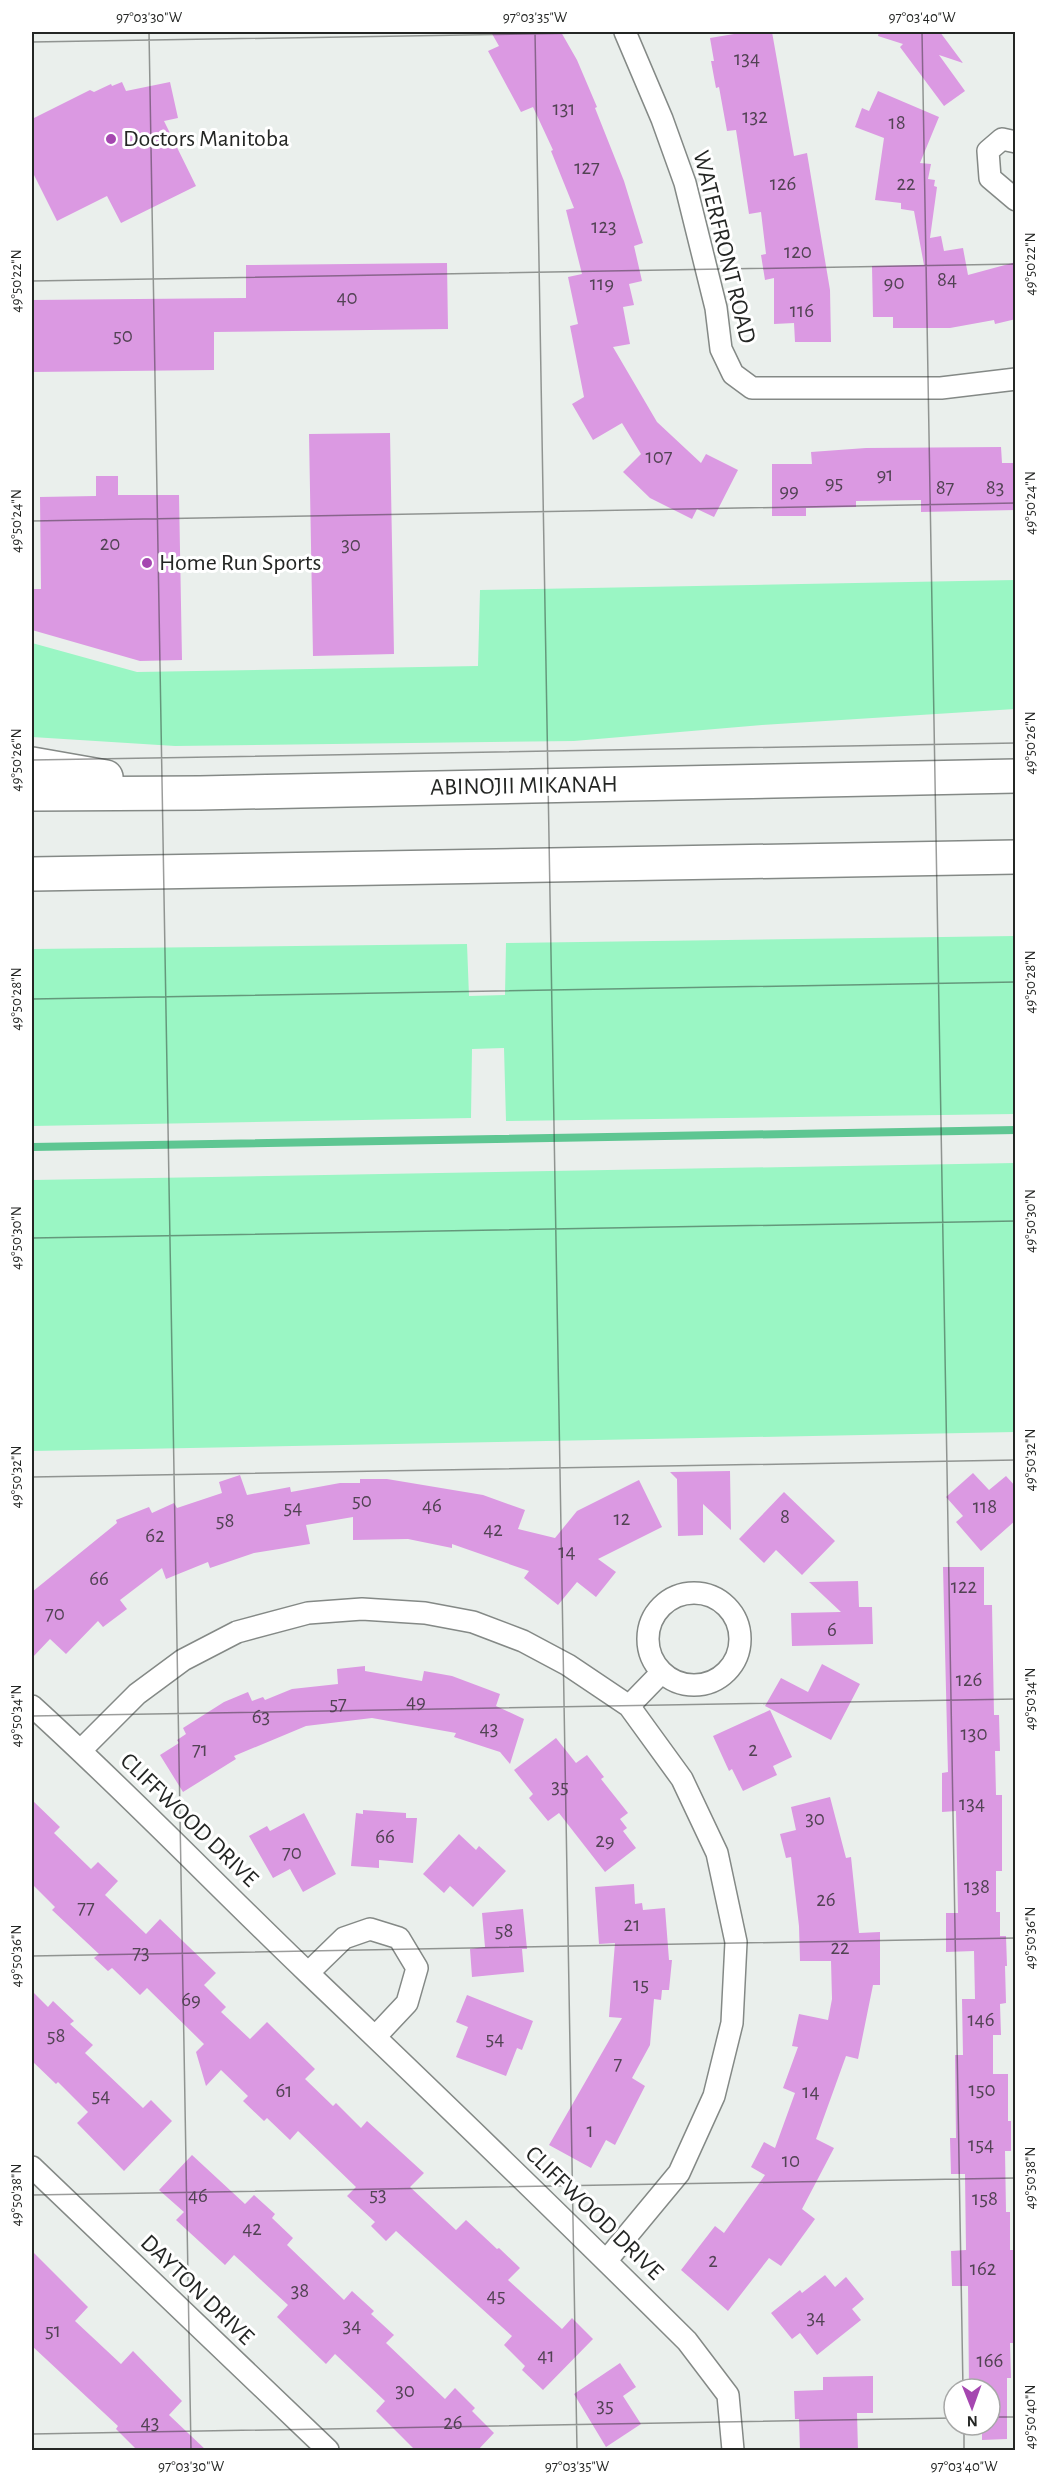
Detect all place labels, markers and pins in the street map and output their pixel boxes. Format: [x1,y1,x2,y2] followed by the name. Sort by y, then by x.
[123,127,289,151] place label: Doctors Manitoba
[104,132,118,146] marker: Doctors Manitoba
[159,551,321,575] place label: Home Run Sports
[140,556,154,570] marker: Home Run Sports

